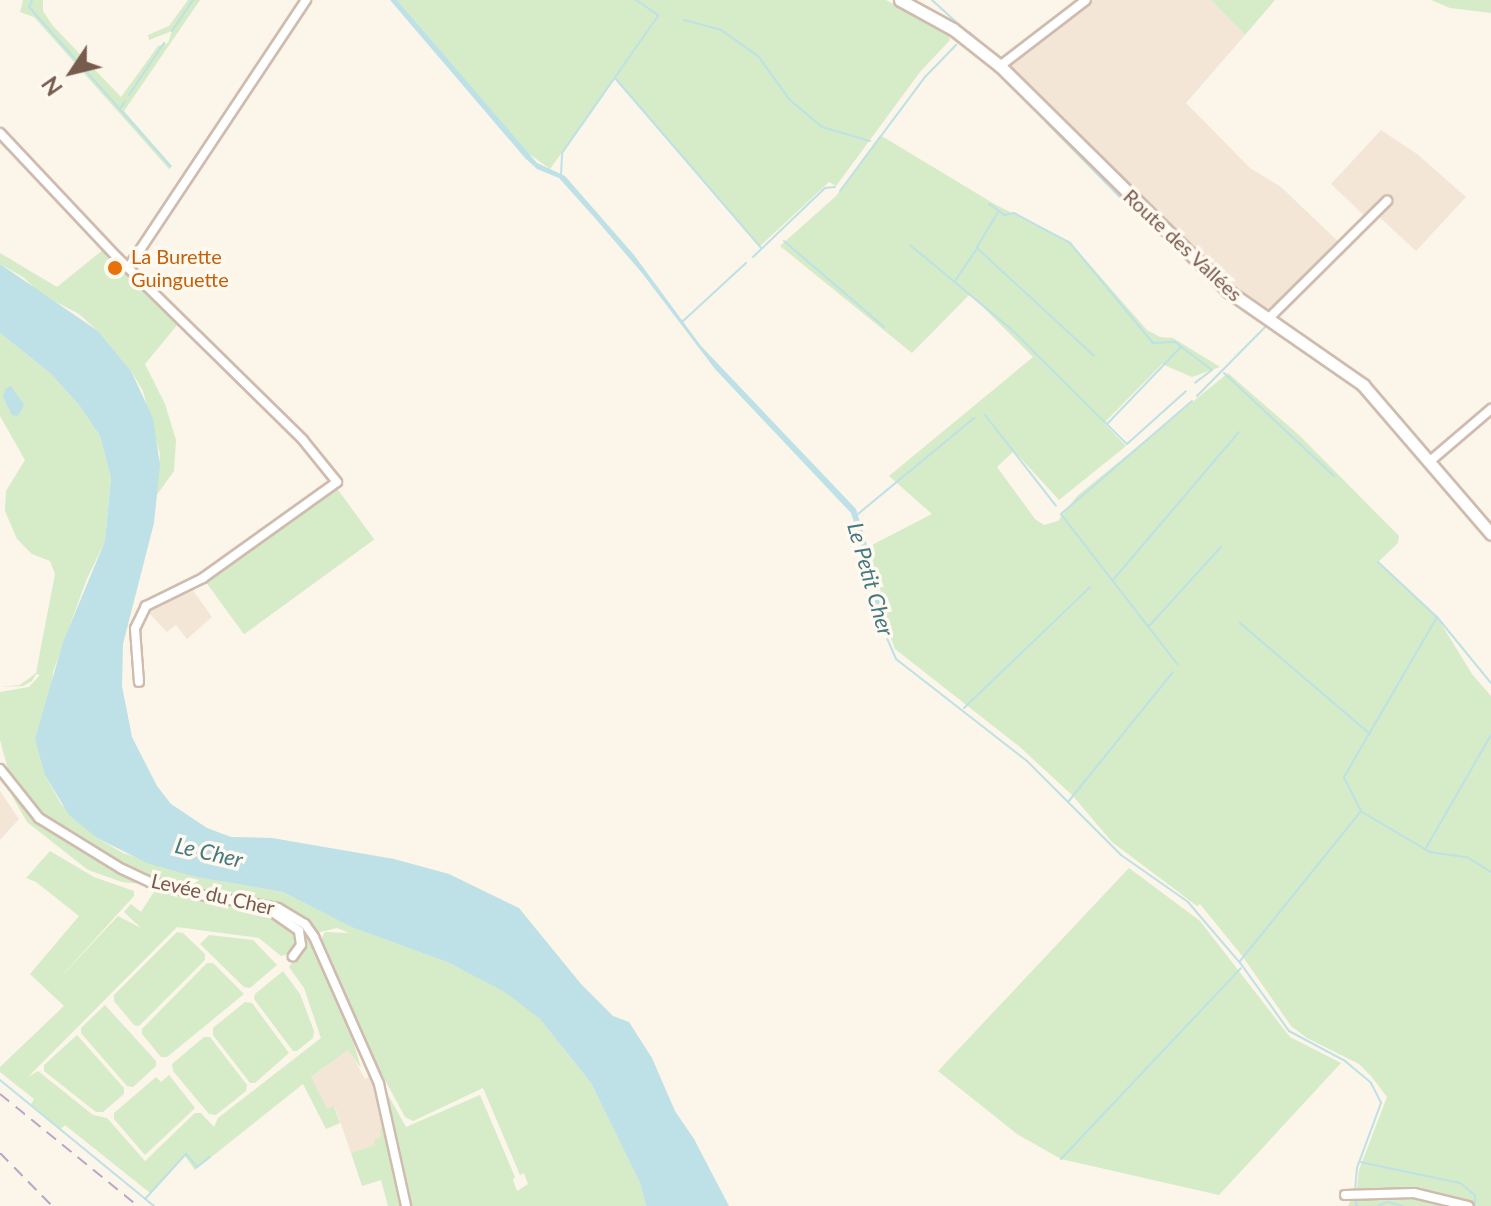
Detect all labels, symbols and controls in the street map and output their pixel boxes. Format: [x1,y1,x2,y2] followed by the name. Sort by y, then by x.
[32,32,112,112] north arrow
[36,71,68,101] text: N
[1119,184,1247,306] street label: Route des Vallées
[131,244,229,291] place label: La Burette Guinguette
[106,259,124,277] marker: La Burette Guinguette
[842,519,900,639] water label: Le Petit Cher
[173,831,245,873] water label: Le Cher
[149,868,277,920] street label: Levée du Cher

